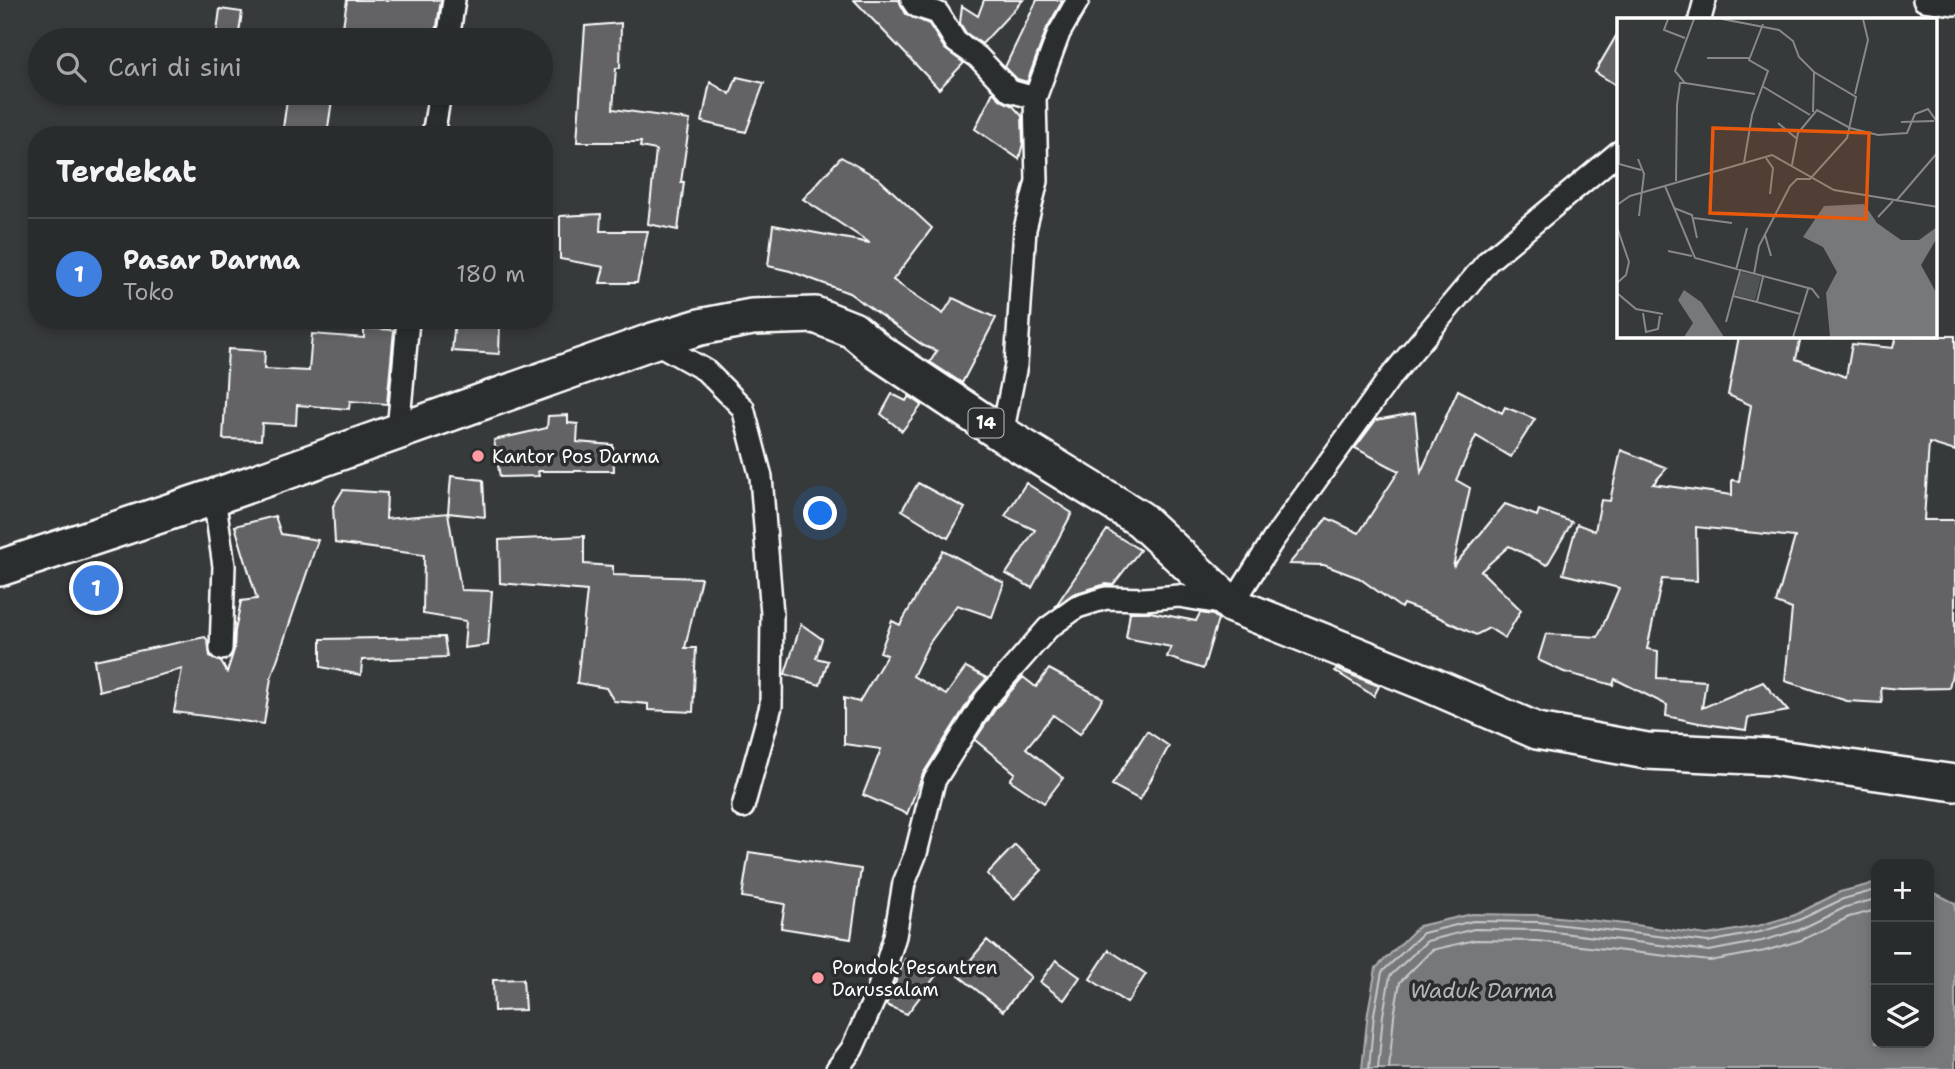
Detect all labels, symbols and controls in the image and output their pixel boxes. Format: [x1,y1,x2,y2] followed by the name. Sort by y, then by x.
[1617,18,1938,338] inset map
[28,28,553,105] search box
[52,48,90,86] icon: search
[108,49,242,84] text: Cari di sini
[56,151,196,192] text: Terdekat
[123,242,300,277] text: Pasar Darma
[74,259,84,289] text: 1
[456,259,525,289] text: 180 m
[123,277,174,307] text: Toko
[968,408,1004,438] road number: 14
[492,444,659,469] place label: Kantor Pos Darma
[470,448,486,464] marker: Kantor Pos Darma
[803,496,837,530] your location
[73,562,119,614] pin: 1
[1871,859,1934,1048] map controls
[1871,859,1934,922] button: +
[1871,922,1934,985] button: −
[832,955,997,1002] place label: Pondok Pesantren Darussalam
[810,970,826,986] marker: Pondok Pesantren Darussalam
[1410,977,1554,1005] water label: Waduk Darma
[1871,985,1934,1048] button: layers

